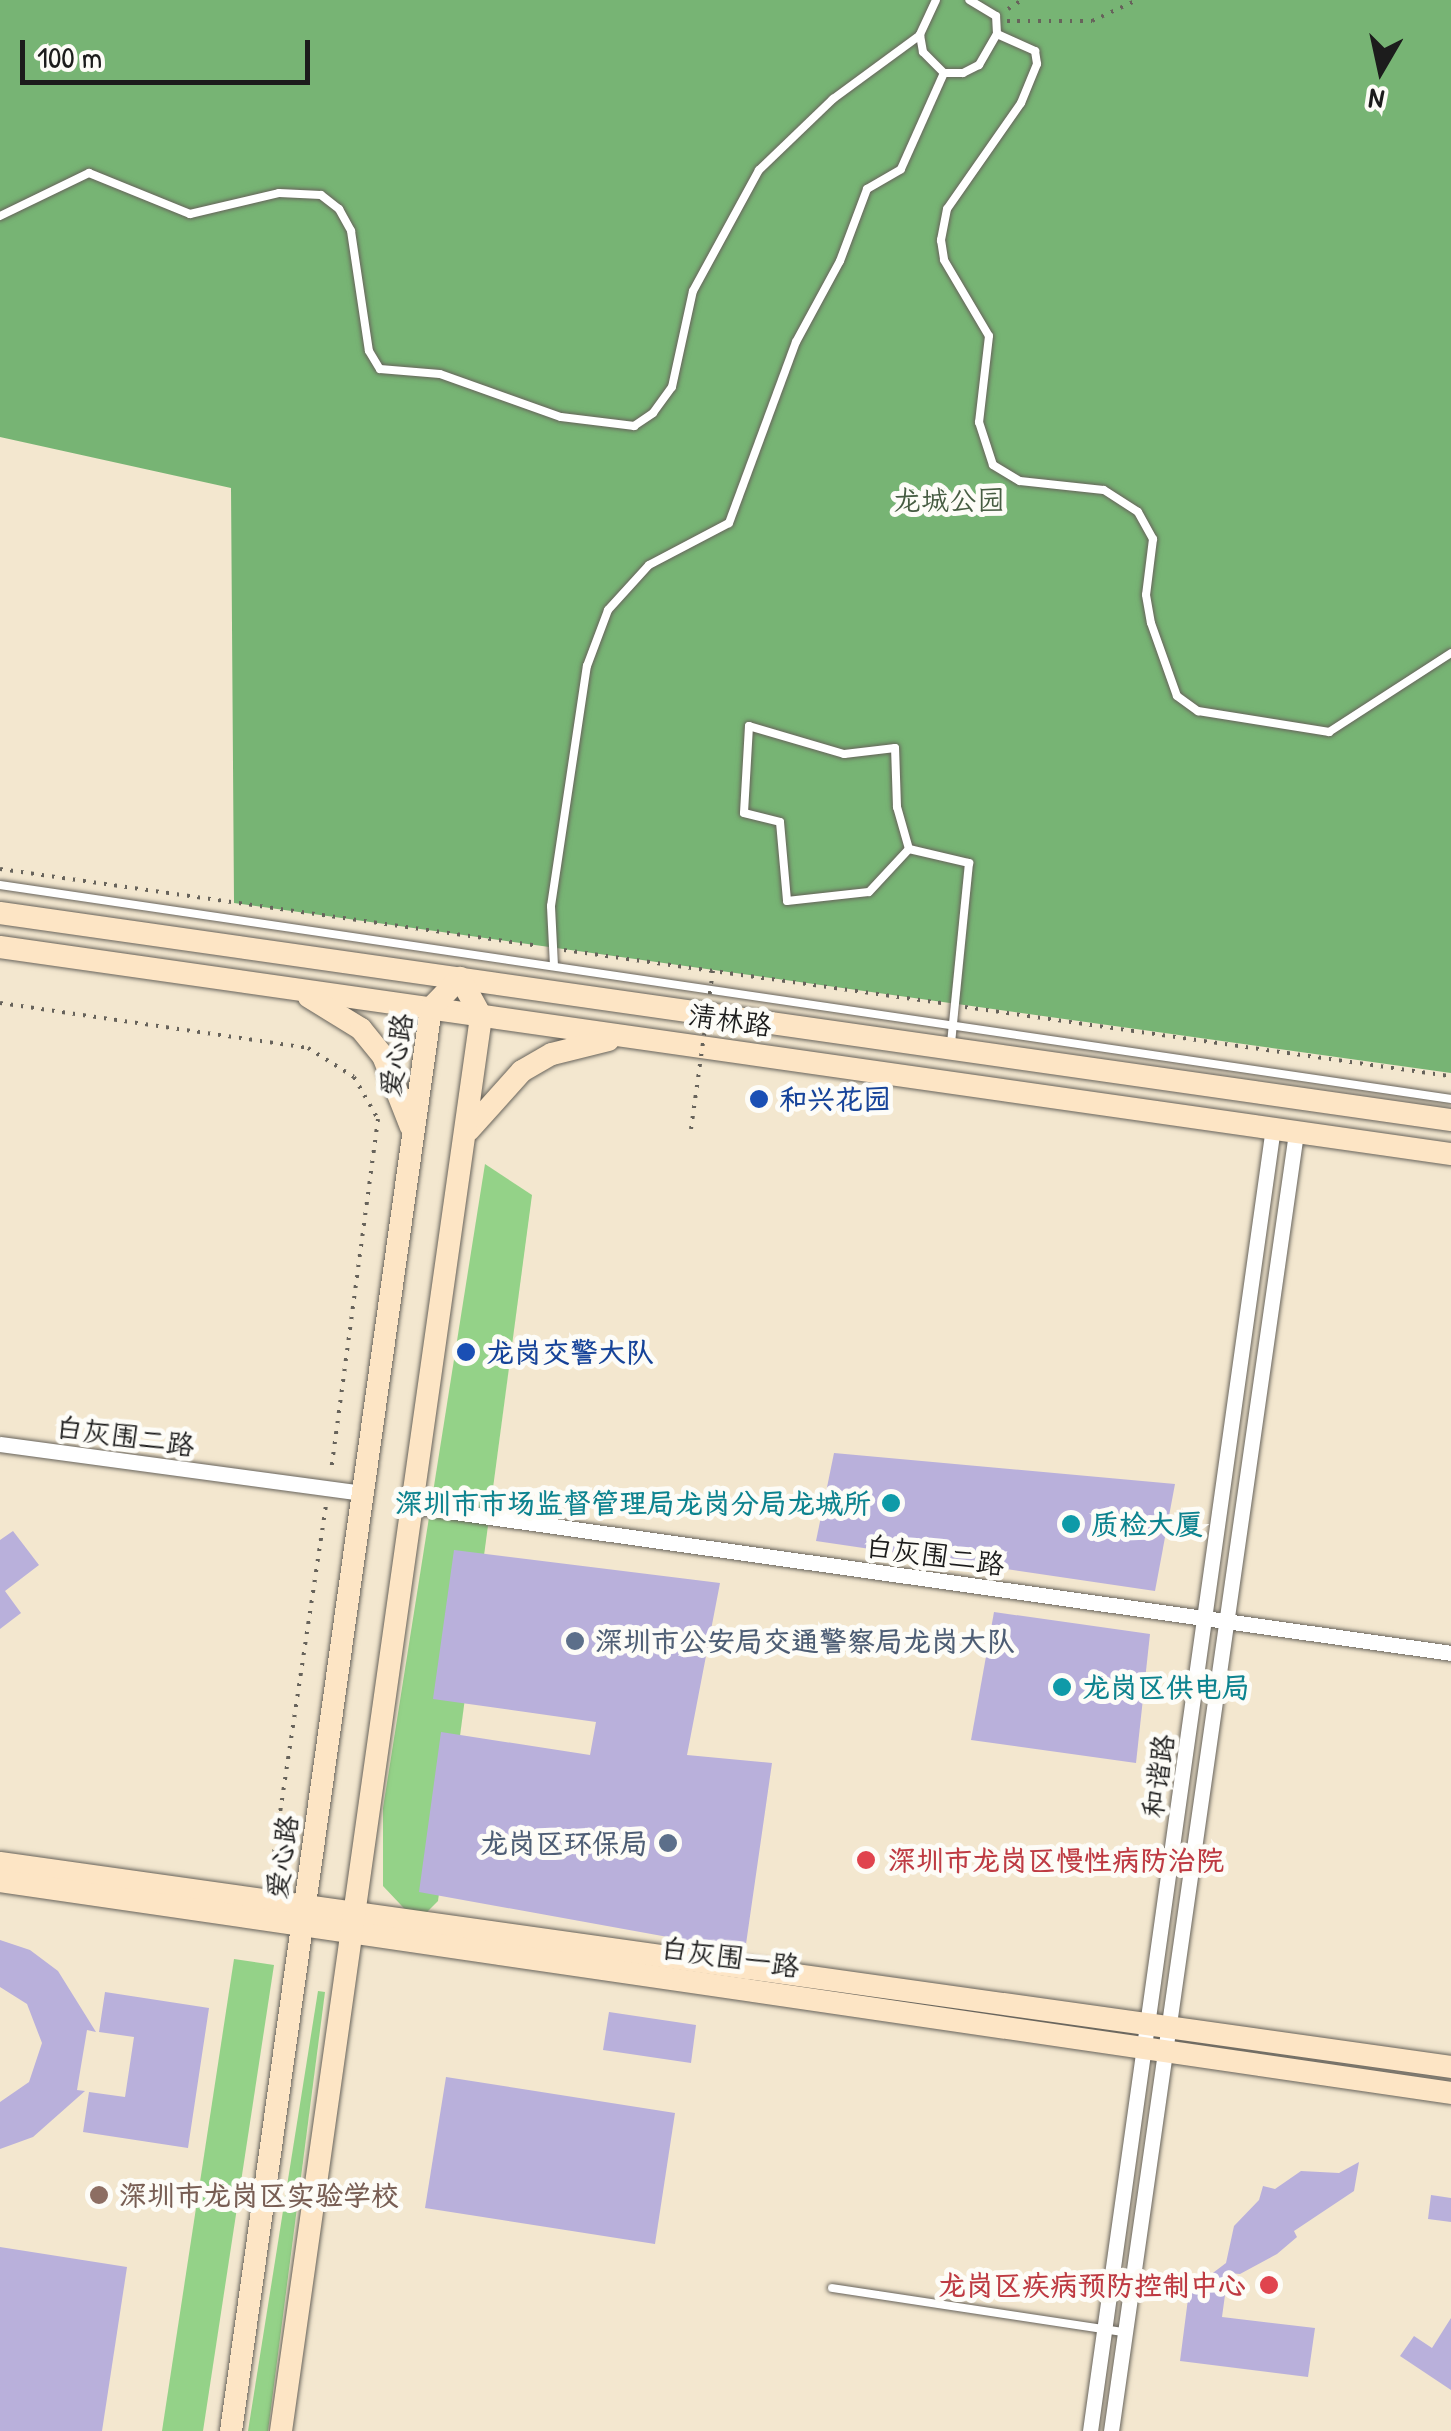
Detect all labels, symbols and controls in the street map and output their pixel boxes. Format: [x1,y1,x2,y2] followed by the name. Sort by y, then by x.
[25,20,315,82] scale bar
[1331,20,1431,120] north arrow
[37,37,102,77] text: 100 m
[1366,80,1387,120] text: N
[893,483,1005,517] park label: 龙城公园
[686,998,774,1042] street label: 清林路
[373,1011,419,1099] street label: 爱心路
[779,1082,891,1116] place label: 和兴花园
[748,1088,770,1110] marker: 和兴花园
[486,1335,654,1369] place label: 龙岗交警大队
[455,1341,477,1363] marker: 龙岗交警大队
[53,1410,197,1462] street label: 白灰围二路
[395,1486,871,1520] place label: 深圳市市场监督管理局龙岗分局龙城所
[880,1492,902,1514] marker: 深圳市市场监督管理局龙岗分局龙城所
[1091,1507,1203,1541] place label: 质检大厦
[1060,1513,1082,1535] marker: 质检大厦
[863,1529,1007,1581] street label: 白灰围二路
[595,1624,1015,1658] place label: 深圳市公安局交通警察局龙岗大队
[564,1630,586,1652] marker: 深圳市公安局交通警察局龙岗大队
[1082,1670,1250,1704] place label: 龙岗区供电局
[1051,1676,1073,1698] marker: 龙岗区供电局
[1136,1732,1180,1820] street label: 和谐路
[260,1813,304,1901] street label: 爱心路
[480,1826,648,1860] place label: 龙岗区环保局
[657,1832,679,1854] marker: 龙岗区环保局
[888,1843,1224,1877] place label: 深圳市龙岗区慢性病防治院
[853,1847,879,1873] marker: 深圳市龙岗区慢性病防治院
[658,1931,802,1983] street label: 白灰围一路
[119,2178,399,2212] place label: 深圳市龙岗区实验学校
[88,2184,110,2206] marker: 深圳市龙岗区实验学校
[938,2268,1246,2302] place label: 龙岗区疾病预防控制中心
[1256,2272,1282,2298] marker: 龙岗区疾病预防控制中心

